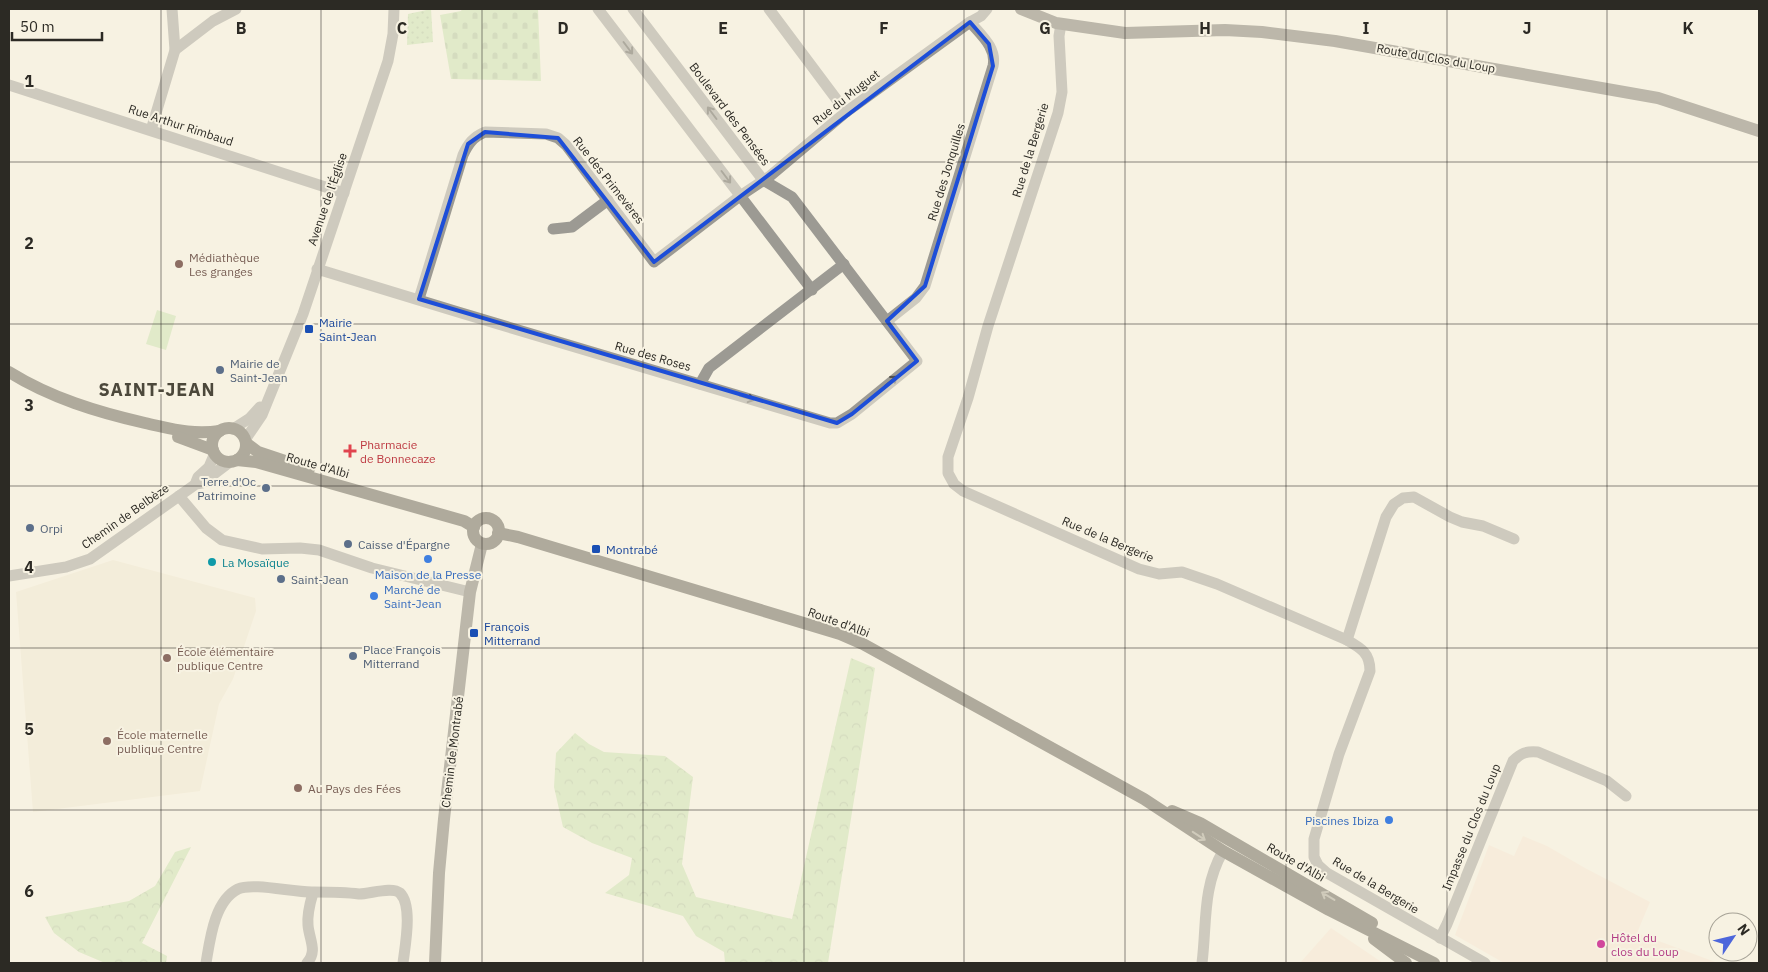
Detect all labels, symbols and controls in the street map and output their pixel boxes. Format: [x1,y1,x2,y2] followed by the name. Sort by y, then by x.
[12,10,102,42] scale bar
[20,17,55,36] text: 50 m
[236,18,247,38] text: B
[397,18,407,38] text: C
[557,18,569,38] text: D
[718,18,728,38] text: E
[879,18,889,38] text: F
[1039,18,1051,38] text: G
[1199,18,1211,38] text: H
[1363,18,1370,38] text: I
[1523,18,1531,38] text: J
[1682,18,1694,38] text: K
[1375,40,1497,76] street label: Route du Clos du Loup
[622,41,633,54] one-way arrow
[686,60,774,169] street label: Boulevard des Pensées
[809,66,883,128] street label: Rue du Muguet
[24,71,34,91] text: 1
[1008,100,1052,199] street label: Rue de la Bergerie
[127,101,235,149] street label: Rue Arthur Rimbaud
[707,107,718,120] one-way arrow
[924,121,968,223] street label: Rue des Jonquilles
[570,133,648,227] street label: Rue des Primevères
[304,150,350,247] street label: Avenue de l'Église
[721,170,731,184] one-way arrow
[24,233,34,253] text: 2
[189,250,260,279] place label: Médiathèque Les granges
[173,258,185,270] marker: Médiathèque Les granges
[319,315,377,344] place label: Mairie Saint-Jean
[303,323,315,335] marker: Mairie Saint-Jean
[613,338,693,374] street label: Rue des Roses
[230,356,288,385] place label: Mairie de Saint-Jean
[214,364,226,376] marker: Mairie de Saint-Jean
[884,376,897,387] one-way arrow
[98,378,216,401] district label: SAINT-JEAN
[738,394,754,404] one-way arrow
[24,395,34,415] text: 3
[360,437,436,466] place label: Pharmacie de Bonnecaze
[344,445,356,457] marker: Pharmacie de Bonnecaze
[285,449,351,481] street label: Route d'Albi
[197,474,256,503] place label: Terre d'Oc Patrimoine
[78,480,172,552] street label: Chemin de Belbèze
[260,482,272,494] marker: Terre d'Oc Patrimoine
[1060,513,1157,565] street label: Rue de la Bergerie
[40,521,63,536] place label: Orpi
[24,522,36,534] marker: Orpi
[358,537,450,552] place label: Caisse d'Épargne
[342,538,354,550] marker: Caisse d'Épargne
[606,542,658,557] place label: Montrabé
[590,543,602,555] marker: Montrabé
[422,553,434,565] marker: Maison de la Presse
[222,555,290,570] place label: La Mosaïque
[206,556,218,568] marker: La Mosaïque
[24,557,34,577] text: 4
[375,567,482,582] place label: Maison de la Presse
[291,572,349,587] place label: Saint-Jean
[275,573,287,585] marker: Saint-Jean
[384,582,442,611] place label: Marché de Saint-Jean
[368,590,380,602] marker: Marché de Saint-Jean
[806,604,872,640] street label: Route d'Albi
[484,619,541,648] place label: François Mitterrand
[468,627,480,639] marker: François Mitterrand
[363,642,441,671] place label: Place François Mitterrand
[177,644,275,673] place label: École élémentaire publique Centre
[347,650,359,662] marker: Place François Mitterrand
[161,652,173,664] marker: École élémentaire publique Centre
[438,695,466,809] street label: Chemin de Montrabé
[24,719,34,739] text: 5
[117,727,208,756] place label: École maternelle publique Centre
[101,735,113,747] marker: École maternelle publique Centre
[1439,761,1503,893] street label: Impasse du Clos du Loup
[308,781,401,796] place label: Au Pays des Fées
[292,782,304,794] marker: Au Pays des Fées
[1305,813,1380,828] place label: Piscines Ibiza
[1383,814,1395,826] marker: Piscines Ibiza
[1192,831,1206,841] one-way arrow
[1264,839,1328,885] street label: Route d'Albi
[1330,853,1422,917] street label: Rue de la Bergerie
[24,881,34,901] text: 6
[1322,891,1336,901] one-way arrow
[1708,912,1758,962] north arrow
[1733,920,1754,939] text: N
[1611,930,1679,959] place label: Hôtel du clos du Loup
[1595,938,1607,950] marker: Hôtel du clos du Loup

